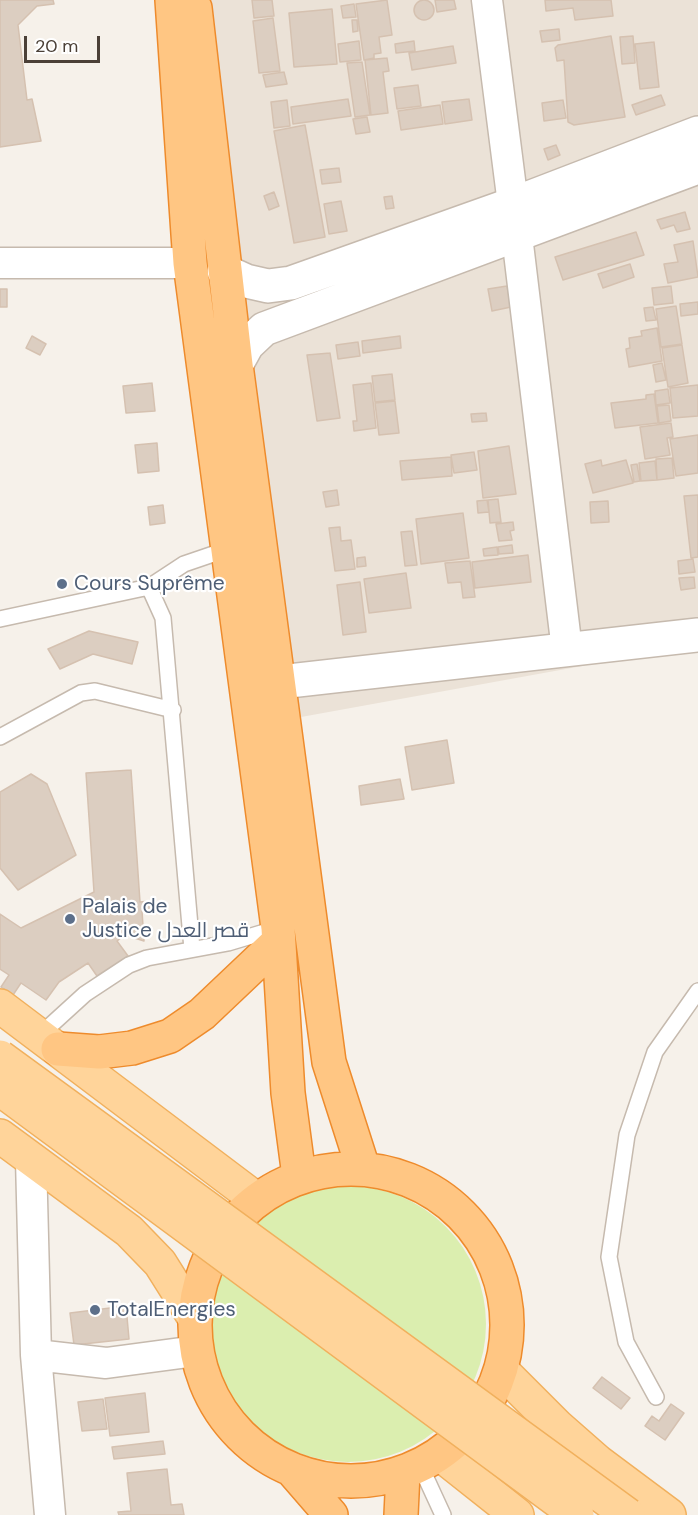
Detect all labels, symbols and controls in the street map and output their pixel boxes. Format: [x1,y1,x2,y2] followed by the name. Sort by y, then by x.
[27,24,104,62] scale bar
[35,34,78,58] text: 20 m
[74,571,225,597] place label: Cours Suprême
[55,577,69,591] marker: Cours Suprême
[82,894,249,944] place label: Palais de Justice قصر العدل
[63,912,77,926] marker: Palais de Justice قصر العدل
[107,1297,236,1323] place label: TotalEnergies
[88,1303,102,1317] marker: TotalEnergies

